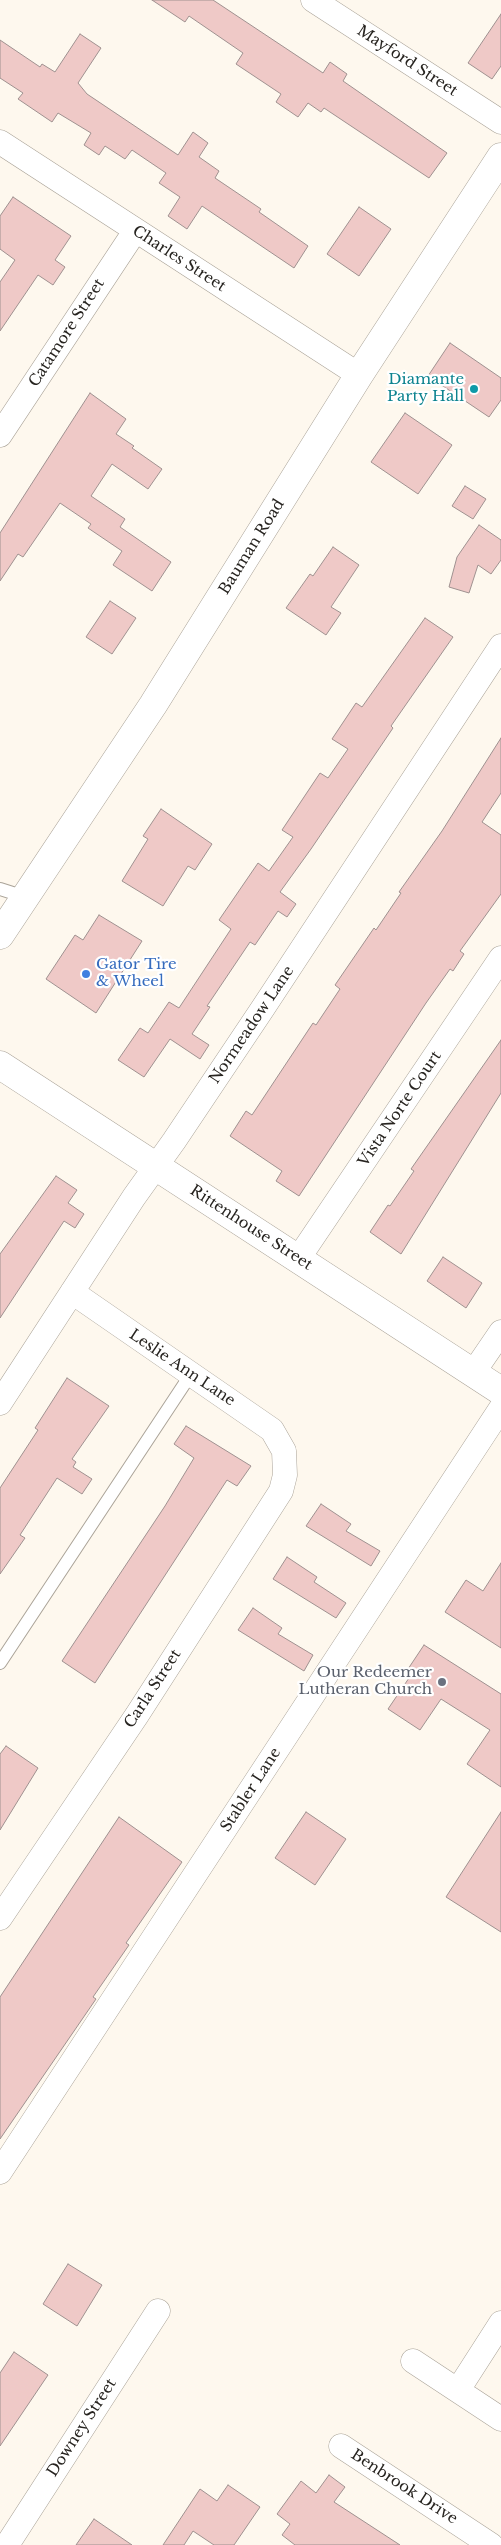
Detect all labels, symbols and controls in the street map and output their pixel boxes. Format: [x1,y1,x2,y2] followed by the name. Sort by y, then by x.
[353,22,461,100] street label: Mayford Street
[129,222,229,296] street label: Charles Street
[25,276,109,390] street label: Catamore Street
[387,371,464,406] place label: Diamante Party Hall
[468,383,480,395] marker: Diamante Party Hall
[216,496,288,598] street label: Bauman Road
[96,956,177,991] place label: Gator Tire & Wheel
[206,963,298,1087] street label: Normeadow Lane
[80,968,92,980] marker: Gator Tire & Wheel
[355,1048,445,1170] street label: Vista Norte Court
[186,1182,316,1274] street label: Rittenhouse Street
[126,1326,238,1410] street label: Leslie Ann Lane
[121,1646,185,1732] street label: Carla Street
[299,1664,432,1699] place label: Our Redeemer Lutheran Church
[436,1676,448,1688] marker: Our Redeemer Lutheran Church
[217,1745,285,1835] street label: Stabler Lane
[44,2376,120,2480] street label: Downey Street
[347,2446,461,2528] street label: Benbrook Drive

